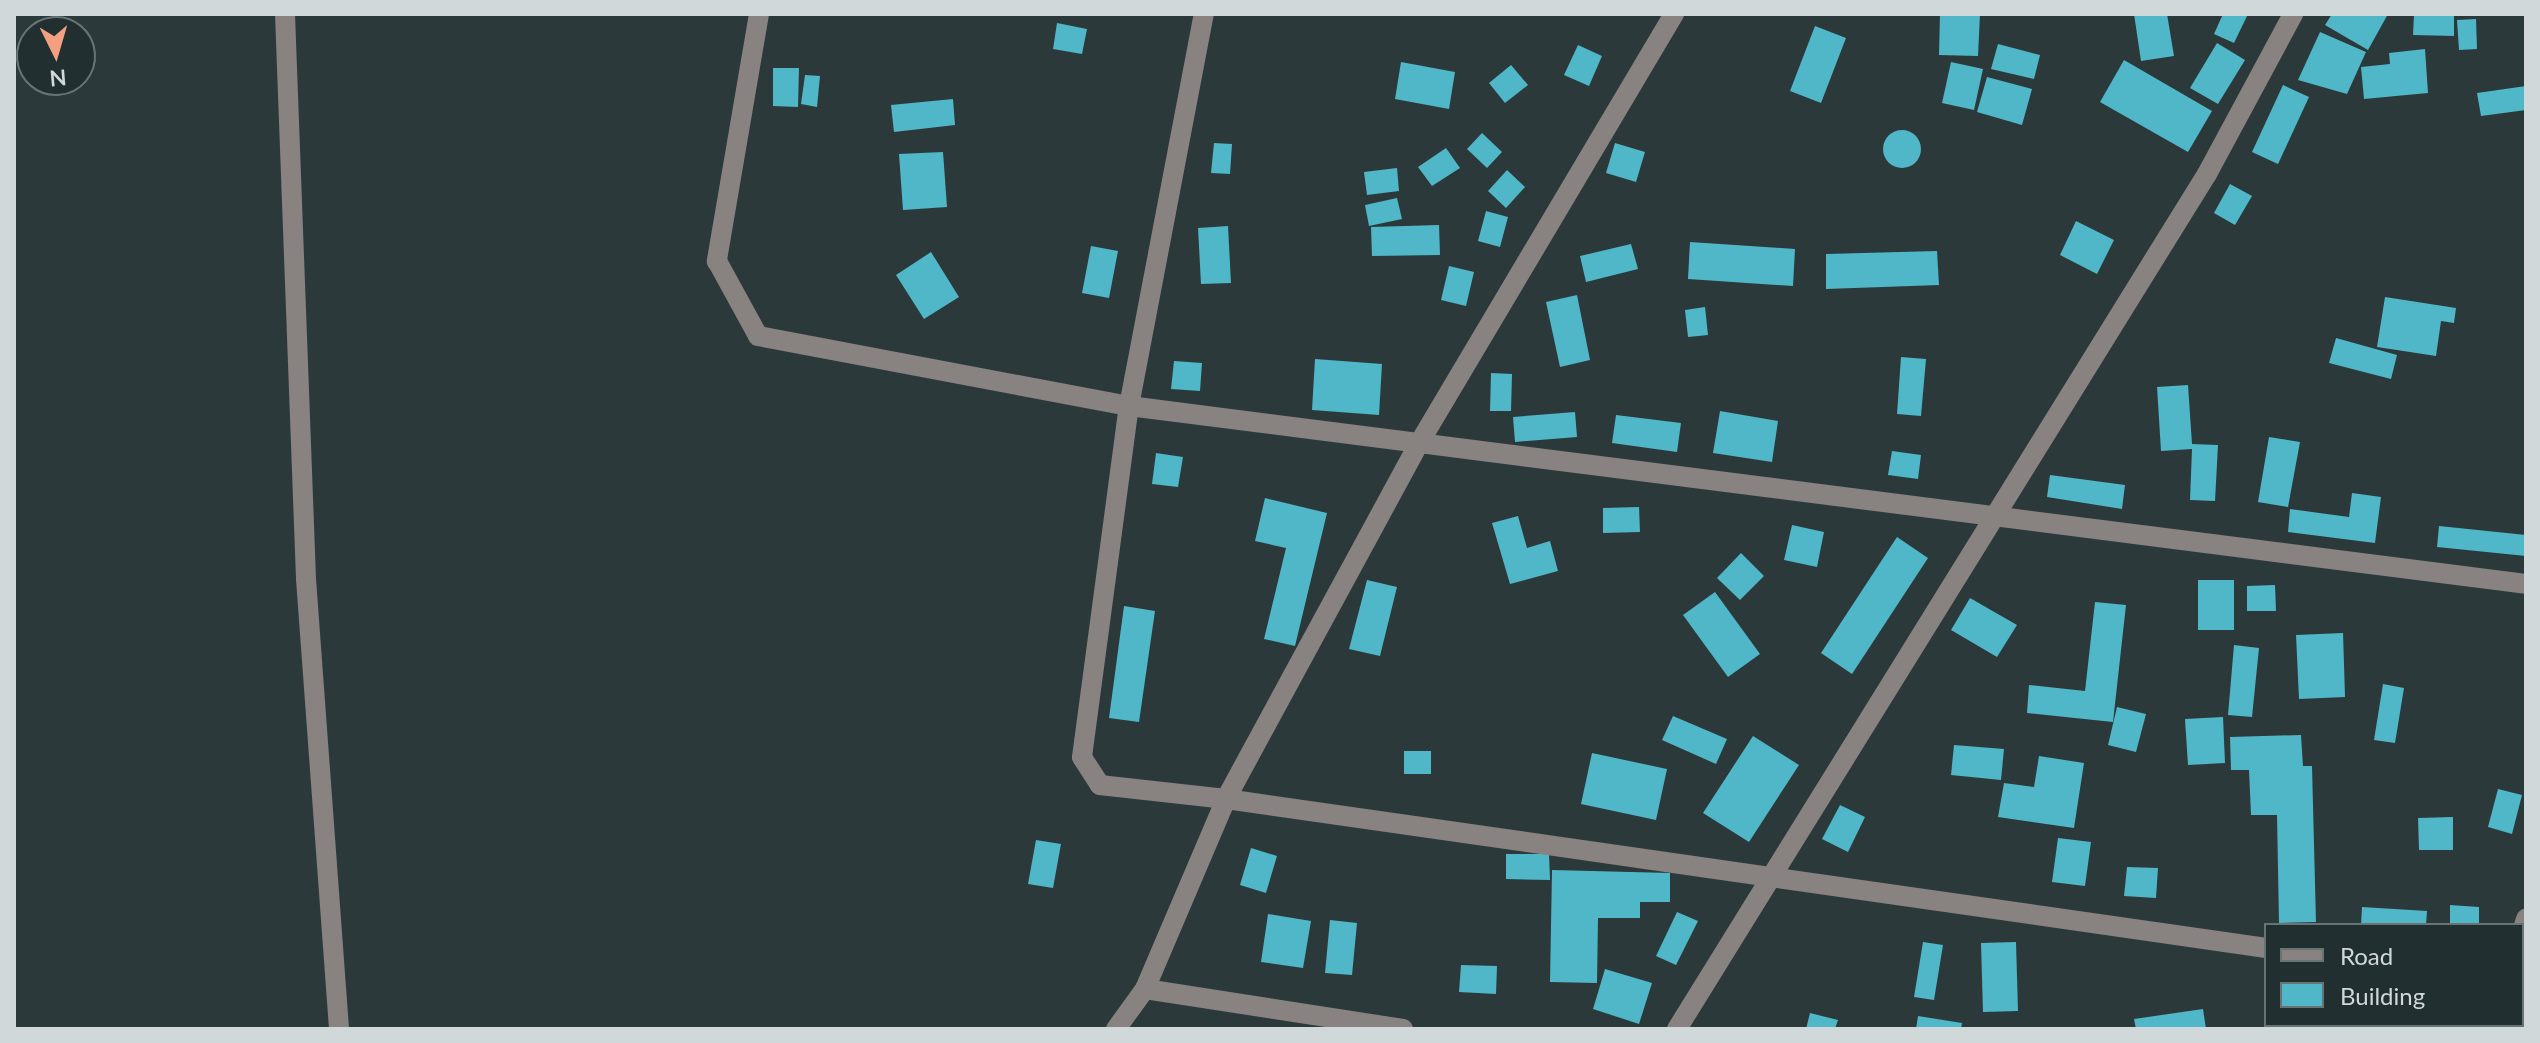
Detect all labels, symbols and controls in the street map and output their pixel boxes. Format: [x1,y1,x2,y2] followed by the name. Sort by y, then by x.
[16,16,96,96] north arrow
[48,64,68,93] text: N
[2264,923,2524,1027] legend
[2340,941,2393,970] text: Road
[2340,981,2425,1010] text: Building

